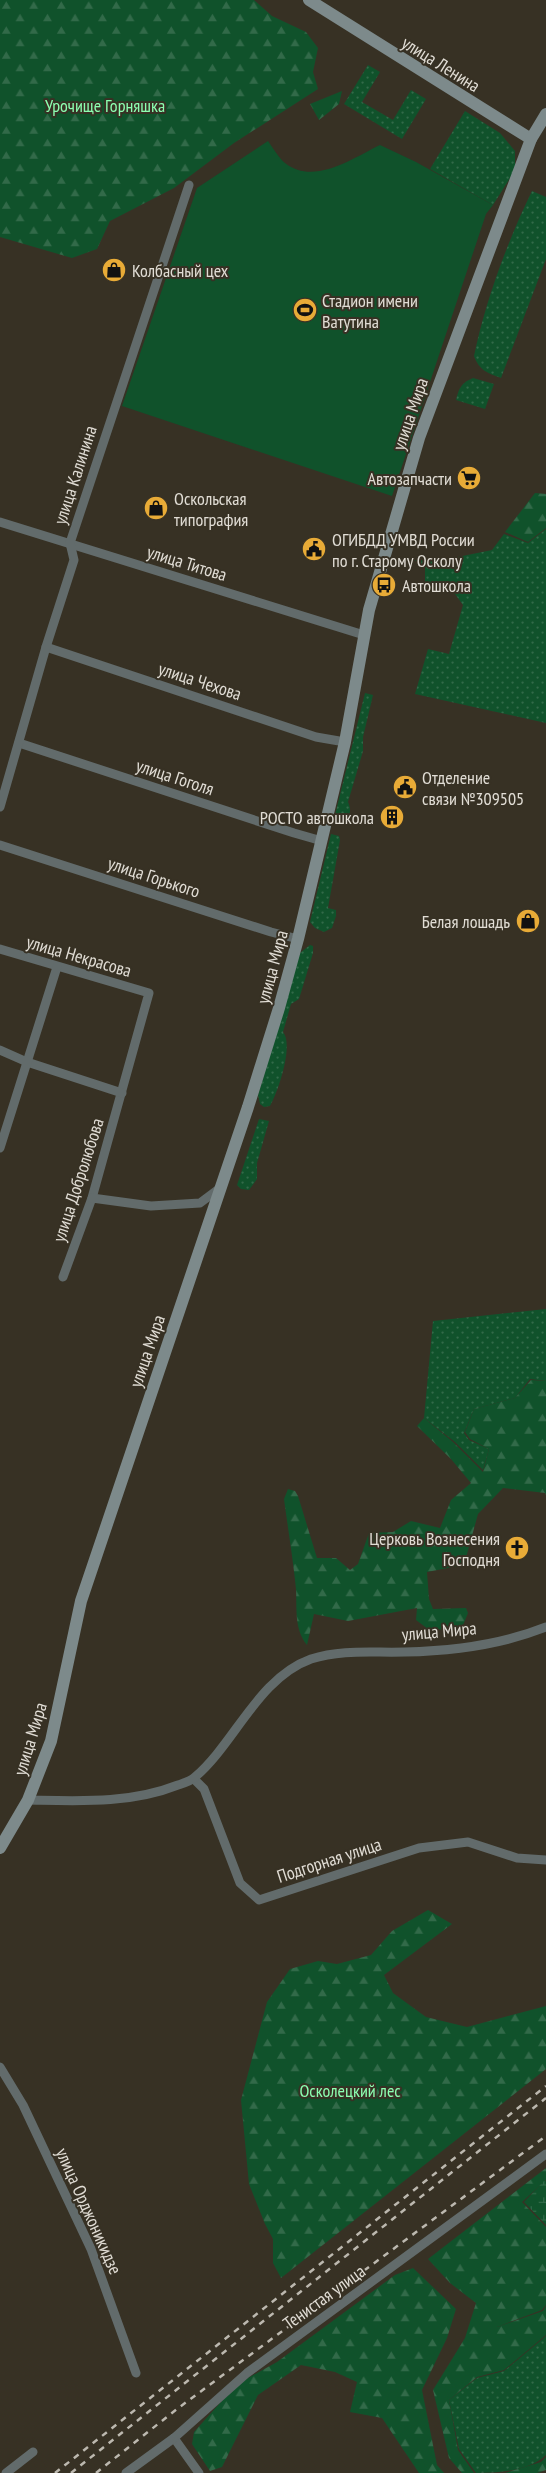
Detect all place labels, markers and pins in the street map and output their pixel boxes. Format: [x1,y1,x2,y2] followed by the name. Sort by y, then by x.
[101,257,127,283] shop icon: Колбасный цех
[132,259,229,282] place label: Колбасный цех
[322,289,418,333] place label: Стадион имени Ватутина
[292,297,318,323] sports icon: Стадион имени Ватутина
[456,465,482,491] supermarket icon: Автозапчасти
[367,467,452,490] place label: Автозапчасти
[174,487,248,531] place label: Оскольская типография
[143,495,169,521] shop icon: Оскольская типография
[332,528,475,572] place label: ОГИБДД УМВД России по г. Старому Осколу
[301,536,327,562] public building icon: ОГИБДД УМВД России по г. Старому Осколу
[371,572,397,598] bus stop icon: Автошкола
[402,574,471,597] place label: Автошкола
[422,766,524,810] place label: Отделение связи №309505
[392,774,418,800] public building icon: Отделение связи №309505
[379,804,405,830] building icon: РОСТО автошкола
[260,806,374,829] place label: РОСТО автошкола
[515,908,541,934] shop icon: Белая лошадь
[422,910,510,933] place label: Белая лошадь
[369,1527,500,1571] place label: Церковь Вознесения Господня
[504,1535,530,1561] church icon: Церковь Вознесения Господня

